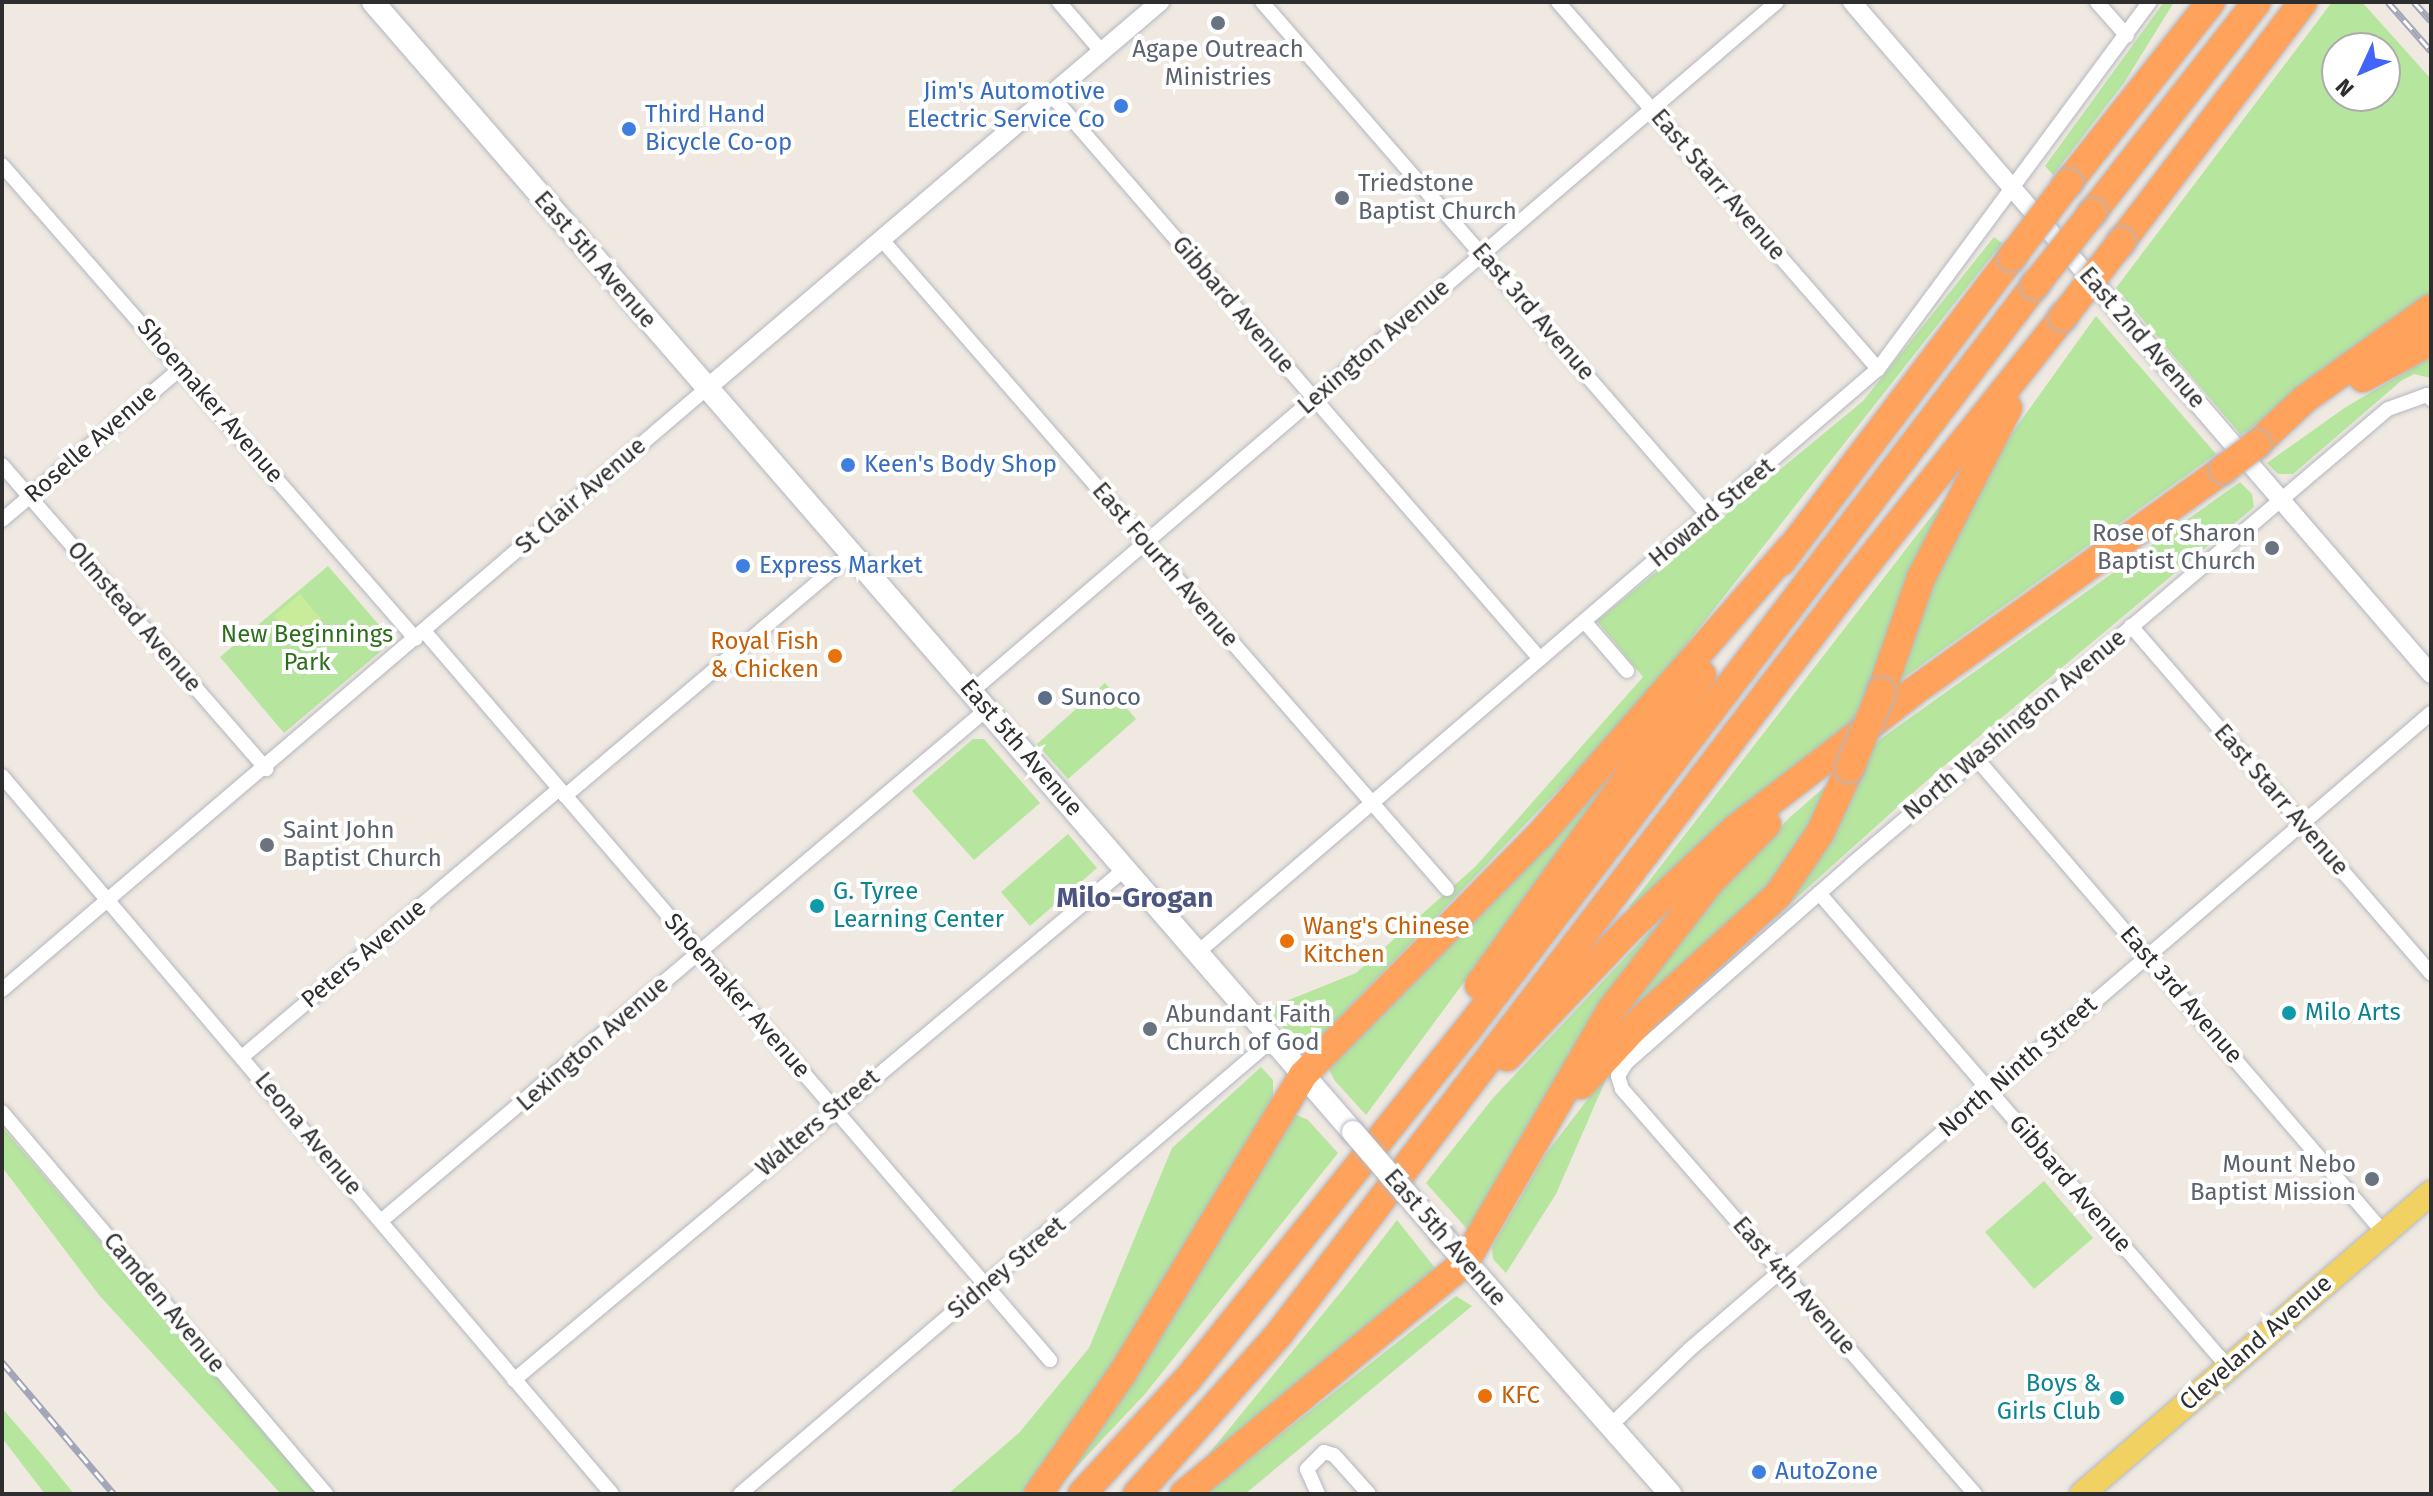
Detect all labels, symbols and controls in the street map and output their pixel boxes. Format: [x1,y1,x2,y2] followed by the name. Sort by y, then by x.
[1209,14,1227,32] marker: Agape Outreach Ministries
[2321,32,2401,112] north arrow
[1132,36,1304,92] place label: Agape Outreach Ministries
[2330,73,2360,102] text: N
[907,78,1105,134] place label: Jim's Automotive Electric Service Co
[1112,97,1130,115] marker: Jim's Automotive Electric Service Co
[645,101,792,157] place label: Third Hand Bicycle Co-op
[1645,104,1791,266] street label: East Starr Avenue
[620,120,638,138] marker: Third Hand Bicycle Co-op
[1358,170,1517,226] place label: Triedstone Baptist Church
[528,186,662,334] street label: East 5th Avenue
[1333,189,1351,207] marker: Triedstone Baptist Church
[1166,231,1300,379] street label: Gibbard Avenue
[1466,237,1600,387] street label: East 3rd Avenue
[2073,261,2211,415] street label: East 2nd Avenue
[1292,273,1456,421] street label: Lexington Avenue
[131,313,289,489] street label: Shoemaker Avenue
[19,379,163,509] street label: Roselle Avenue
[510,432,652,560] street label: St Clair Avenue
[864,451,1057,479] place label: Keen's Body Shop
[1643,452,1781,574] street label: Howard Street
[839,456,857,474] marker: Keen's Body Shop
[1086,477,1244,653] street label: East Fourth Avenue
[2092,520,2256,576] place label: Rose of Sharon Baptist Church
[61,536,207,698] street label: Olmstead Avenue
[2263,539,2281,557] marker: Rose of Sharon Baptist Church
[759,552,923,580] place label: Express Market
[734,557,752,575] marker: Express Market
[221,621,393,677] park label: New Beginnings Park
[1898,623,2132,827] street label: North Washington Avenue
[710,628,819,684] place label: Royal Fish & Chicken
[826,647,844,665] marker: Royal Fish & Chicken
[954,674,1088,822] street label: East 5th Avenue
[1061,684,1141,712] place label: Sunoco
[1036,689,1054,707] marker: Sunoco
[2208,719,2354,881] street label: East Starr Avenue
[283,817,442,873] place label: Saint John Baptist Church
[258,836,276,854] marker: Saint John Baptist Church
[833,878,1004,934] place label: G. Tyree Learning Center
[1057,881,1213,915] district label: Milo-Grogan
[296,894,432,1014] street label: Peters Avenue
[808,897,826,915] marker: G. Tyree Learning Center
[658,908,816,1084] street label: Shoemaker Avenue
[1303,913,1470,969] place label: Wang's Chinese Kitchen
[2114,920,2248,1070] street label: East 3rd Avenue
[1278,932,1296,950] marker: Wang's Chinese Kitchen
[511,970,675,1118] street label: Lexington Avenue
[1933,990,2103,1144] street label: North Ninth Street
[2305,999,2401,1027] place label: Milo Arts
[1166,1001,1331,1057] place label: Abundant Faith Church of God
[2280,1004,2298,1022] marker: Milo Arts
[1141,1020,1159,1038] marker: Abundant Faith Church of God
[751,1063,885,1183] street label: Walters Street
[248,1067,368,1201] street label: Leona Avenue
[2003,1110,2137,1258] street label: Gibbard Avenue
[2190,1151,2356,1207] place label: Mount Nebo Baptist Mission
[1378,1164,1512,1312] street label: East 5th Avenue
[2363,1170,2381,1188] marker: Mount Nebo Baptist Mission
[942,1211,1072,1325] street label: Sidney Street
[1726,1211,1862,1361] street label: East 4th Avenue
[97,1227,231,1379] street label: Camden Avenue
[2174,1269,2338,1417] street label: Cleveland Avenue
[1997,1370,2101,1426] place label: Boys & Girls Club
[1501,1382,1540,1410] place label: KFC
[1476,1387,1494,1405] marker: KFC
[2108,1389,2126,1407] marker: Boys & Girls Club
[1775,1458,1878,1486] place label: AutoZone
[1750,1463,1768,1481] marker: AutoZone

